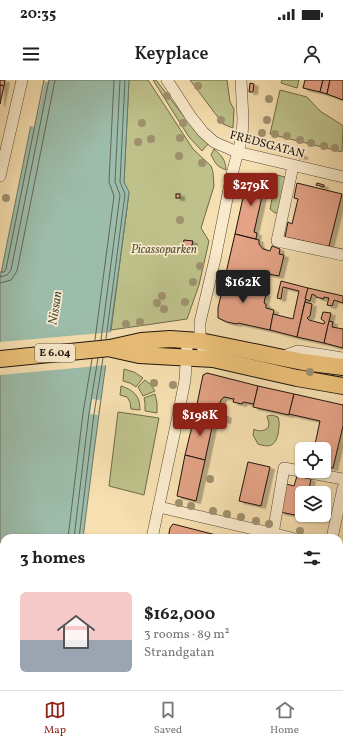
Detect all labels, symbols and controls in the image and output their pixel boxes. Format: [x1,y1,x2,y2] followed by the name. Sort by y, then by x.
[20,4,56,25] text: 20:35
[134,42,209,67] text: Keyplace
[20,43,42,65] icon: menu
[301,43,323,65] icon: person
[228,127,306,163] street label: FREDSGATAN
[223,173,279,207] pin: $279K
[233,177,269,195] text: $279K
[131,242,197,258] park label: Picassoparken
[215,270,271,304] pin: $162K
[225,274,261,292] text: $162K
[44,289,68,326] water label: Nissan
[35,344,75,362] road number: E 6.04
[172,403,228,437] pin: $198K
[182,407,218,425] text: $198K
[295,442,331,522] map controls
[295,442,331,478] button: locate
[295,486,331,522] button: layers
[20,547,85,570] text: 3 homes
[301,547,323,569] icon: filters
[144,603,215,626] text: $162,000
[52,608,100,656] icon: home
[144,626,230,644] text: 3 rooms · 89 m²
[144,644,214,662] text: Strandgatan
[44,699,66,738] tab: Map
[154,699,182,738] tab: Saved
[270,699,299,738] tab: Home

